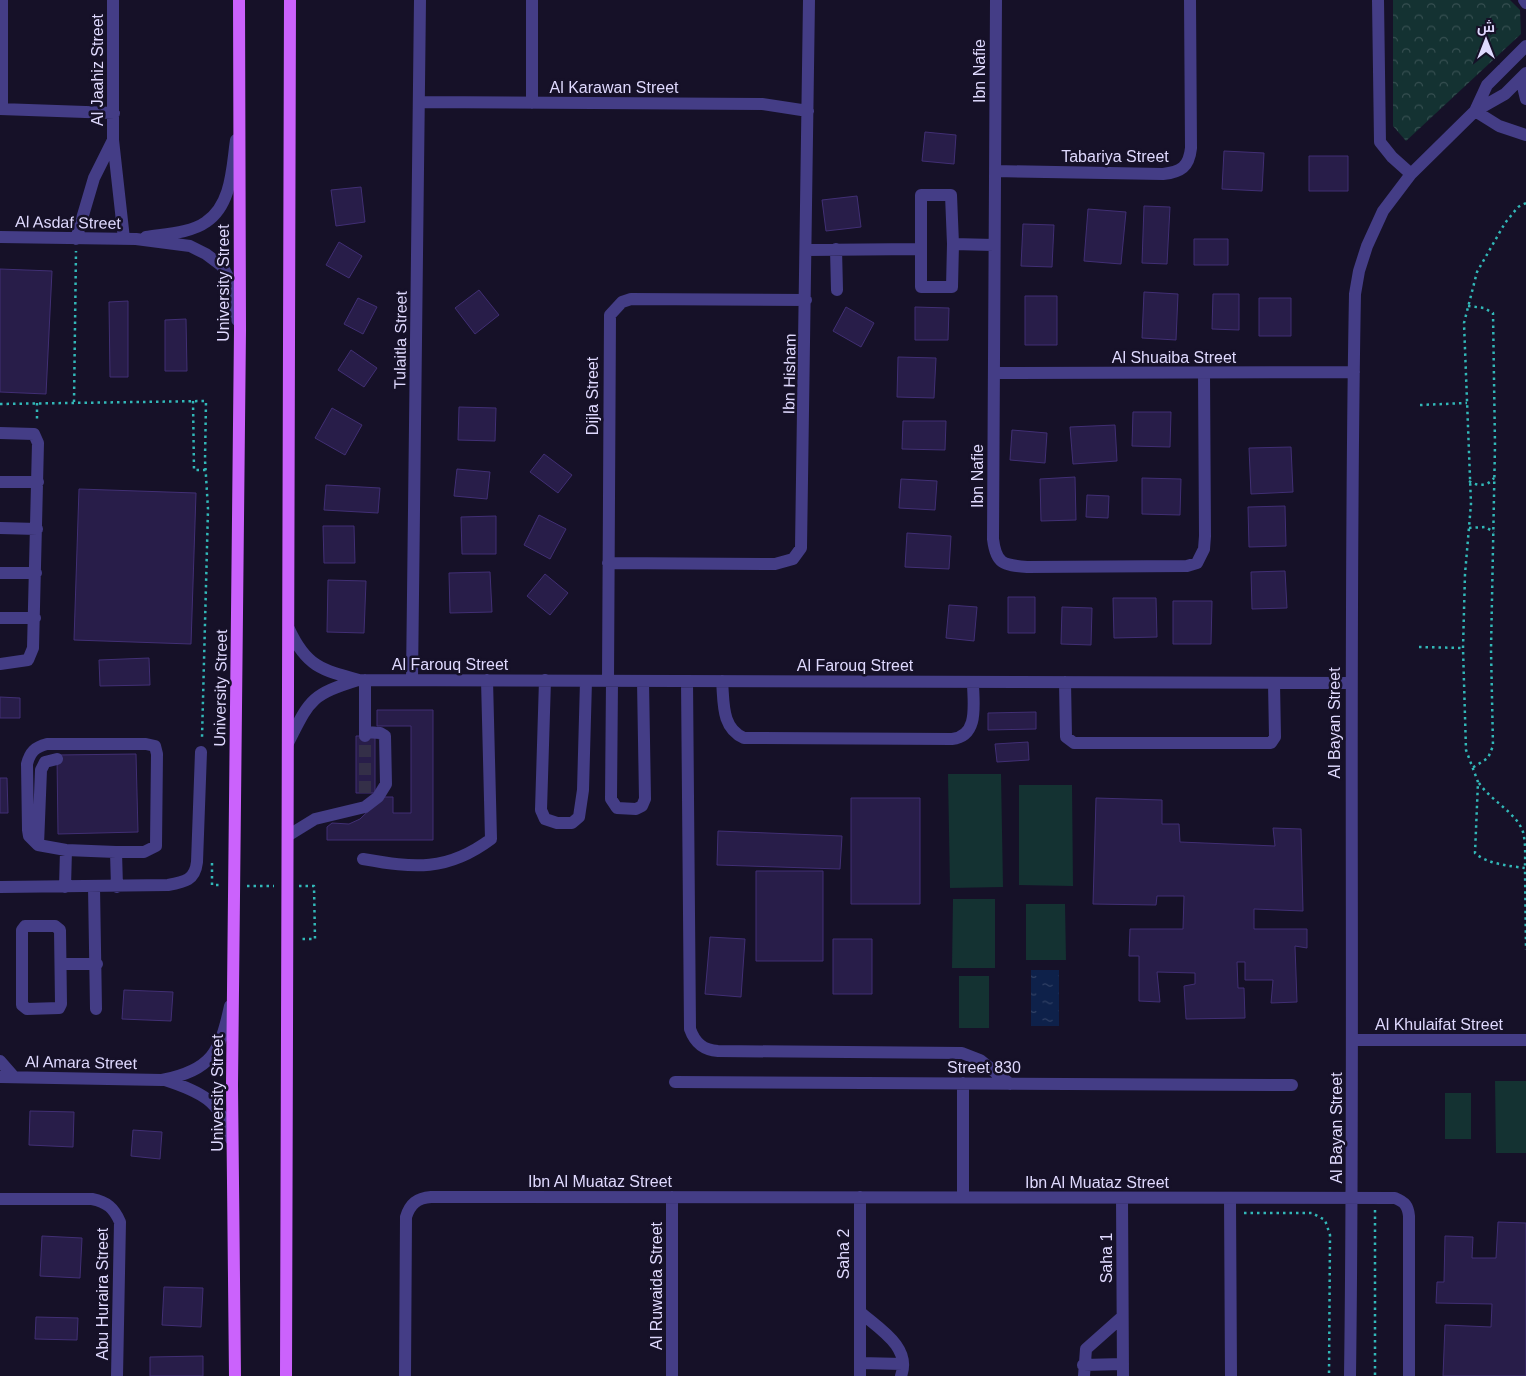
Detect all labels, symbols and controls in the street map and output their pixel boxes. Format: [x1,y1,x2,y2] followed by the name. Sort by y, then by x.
[89,13,106,126] street label: Al Jaahiz Street
[1461,15,1511,65] north arrow
[1477,19,1495,36] text: ش
[971,39,988,103] street label: Ibn Nafie
[550,79,679,96] street label: Al Karawan Street
[1061,148,1169,165] street label: Tabariya Street
[15,213,122,232] street label: Al Asdaf Street
[215,224,232,342] street label: University Street
[391,290,410,389] street label: Tulaitla Street
[780,333,799,415] street label: Ibn Hisham
[1112,349,1237,366] street label: Al Shuaiba Street
[584,356,601,435] street label: Dijla Street
[969,444,986,508] street label: Ibn Nafie
[211,629,230,747] street label: University Street
[392,656,509,673] street label: Al Farouq Street
[797,657,914,674] street label: Al Farouq Street
[1326,667,1343,779] street label: Al Bayan Street
[1375,1016,1504,1033] street label: Al Khulaifat Street
[209,1034,226,1152] street label: University Street
[25,1053,138,1072] street label: Al Amara Street
[947,1059,1021,1076] street label: Street 830
[1328,1072,1345,1184] street label: Al Bayan Street
[528,1173,673,1190] street label: Ibn Al Muataz Street
[1025,1174,1170,1191] street label: Ibn Al Muataz Street
[648,1221,665,1350] street label: Al Ruwaida Street
[94,1227,111,1360] street label: Abu Huraira Street
[835,1229,852,1279] street label: Saha 2
[1098,1233,1115,1283] street label: Saha 1

